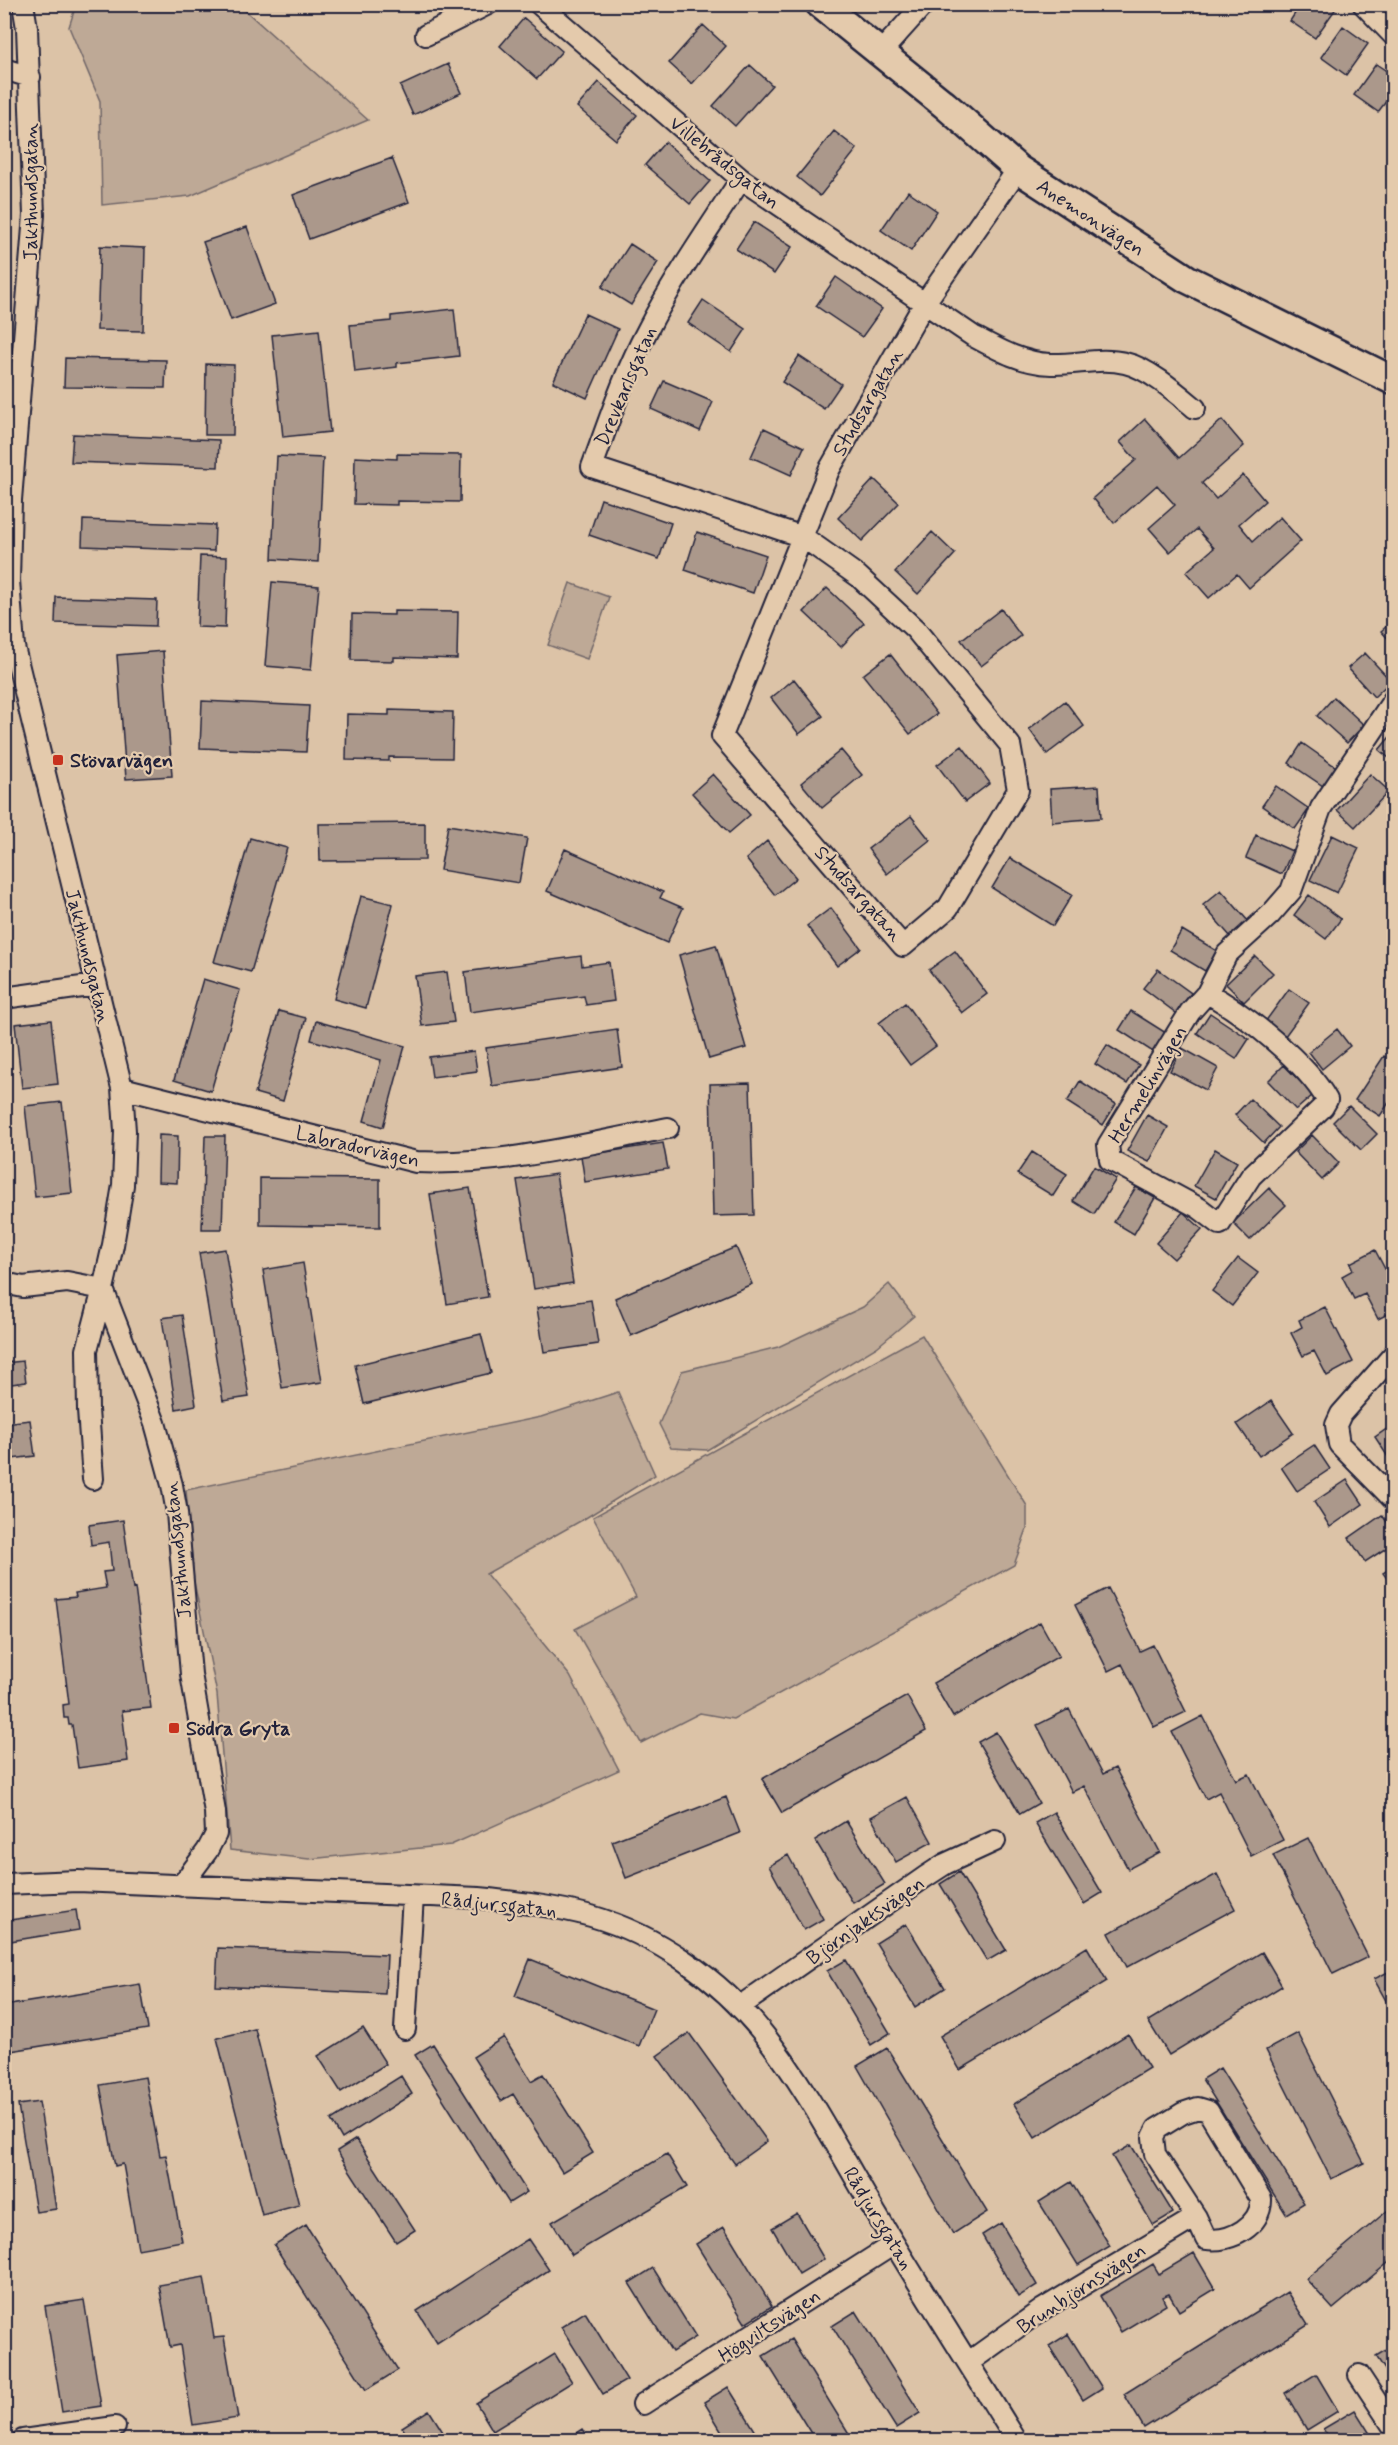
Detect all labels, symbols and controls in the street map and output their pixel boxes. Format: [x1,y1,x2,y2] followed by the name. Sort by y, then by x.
[663,110,785,217] street label: Villebrådsgatan
[18,123,45,261] street label: Jakthundsgatan
[1031,173,1150,263] street label: Anemonvägen
[589,323,666,451] street label: Drevkarlsgatan
[827,344,910,462] street label: Studsargatan
[70,748,173,775] place label: Stövarvägen
[51,753,65,767] marker: Stövarvägen
[808,840,908,948] street label: Studsargatan
[58,886,117,1027] street label: Jakthundsgatan
[1102,1021,1194,1149] street label: Hermelinvägen
[293,1120,422,1175] street label: Labradorvägen
[158,1479,199,1620] street label: Jakthundsgatan
[186,1716,290,1743] place label: Södra Gryta
[167,1721,181,1735] marker: Södra Gryta
[801,1870,930,1972] street label: Björnjaktsvägen
[440,1886,558,1927] street label: Rådjursgatan
[835,2162,919,2276] street label: Rådjursgatan
[1012,2237,1151,2341] street label: Brunbjörnsvägen
[713,2283,826,2369] street label: Högviltsvägen

